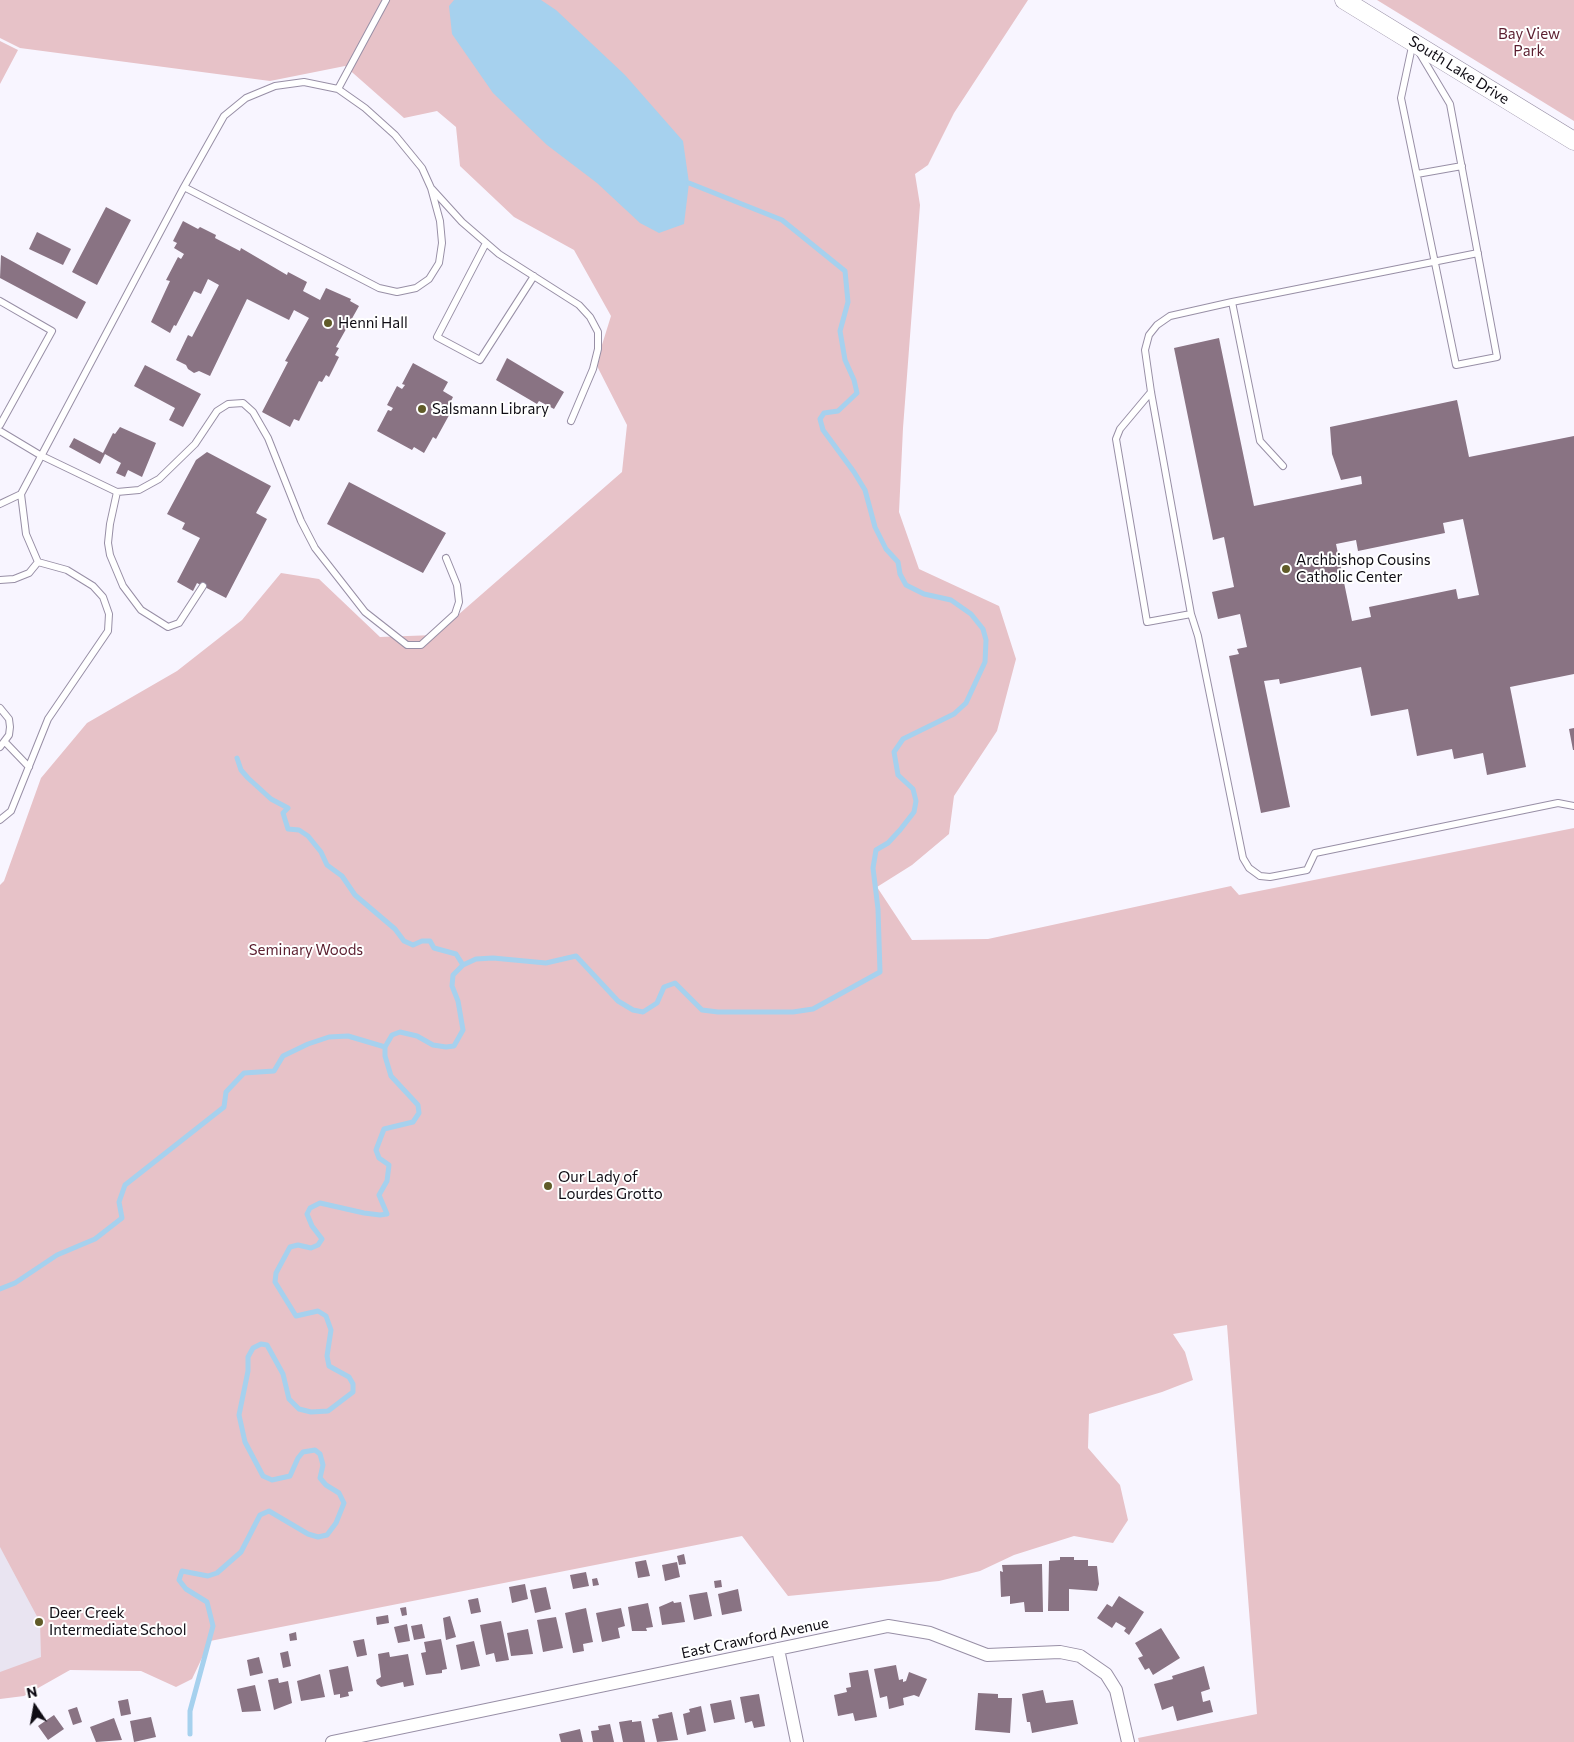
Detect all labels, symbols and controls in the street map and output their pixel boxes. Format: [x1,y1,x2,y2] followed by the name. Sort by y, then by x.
[1498,25,1560,60] park label: Bay View Park
[1405,32,1513,108] street label: South Lake Drive
[338,314,408,332] place label: Henni Hall
[322,317,334,329] marker: Henni Hall
[432,400,549,418] place label: Salsmann Library
[416,403,428,415] marker: Salsmann Library
[1296,551,1431,586] place label: Archbishop Cousins Catholic Center
[1280,563,1292,575] marker: Archbishop Cousins Catholic Center
[249,941,363,959] park label: Seminary Woods
[558,1168,663,1203] place label: Our Lady of Lourdes Grotto
[542,1180,554,1192] marker: Our Lady of Lourdes Grotto
[49,1604,186,1639] place label: Deer Creek Intermediate School
[680,1614,830,1662] street label: East Crawford Avenue
[33,1616,45,1628] marker: Deer Creek Intermediate School
[10,1682,60,1732] north arrow
[25,1682,39,1701] text: N

